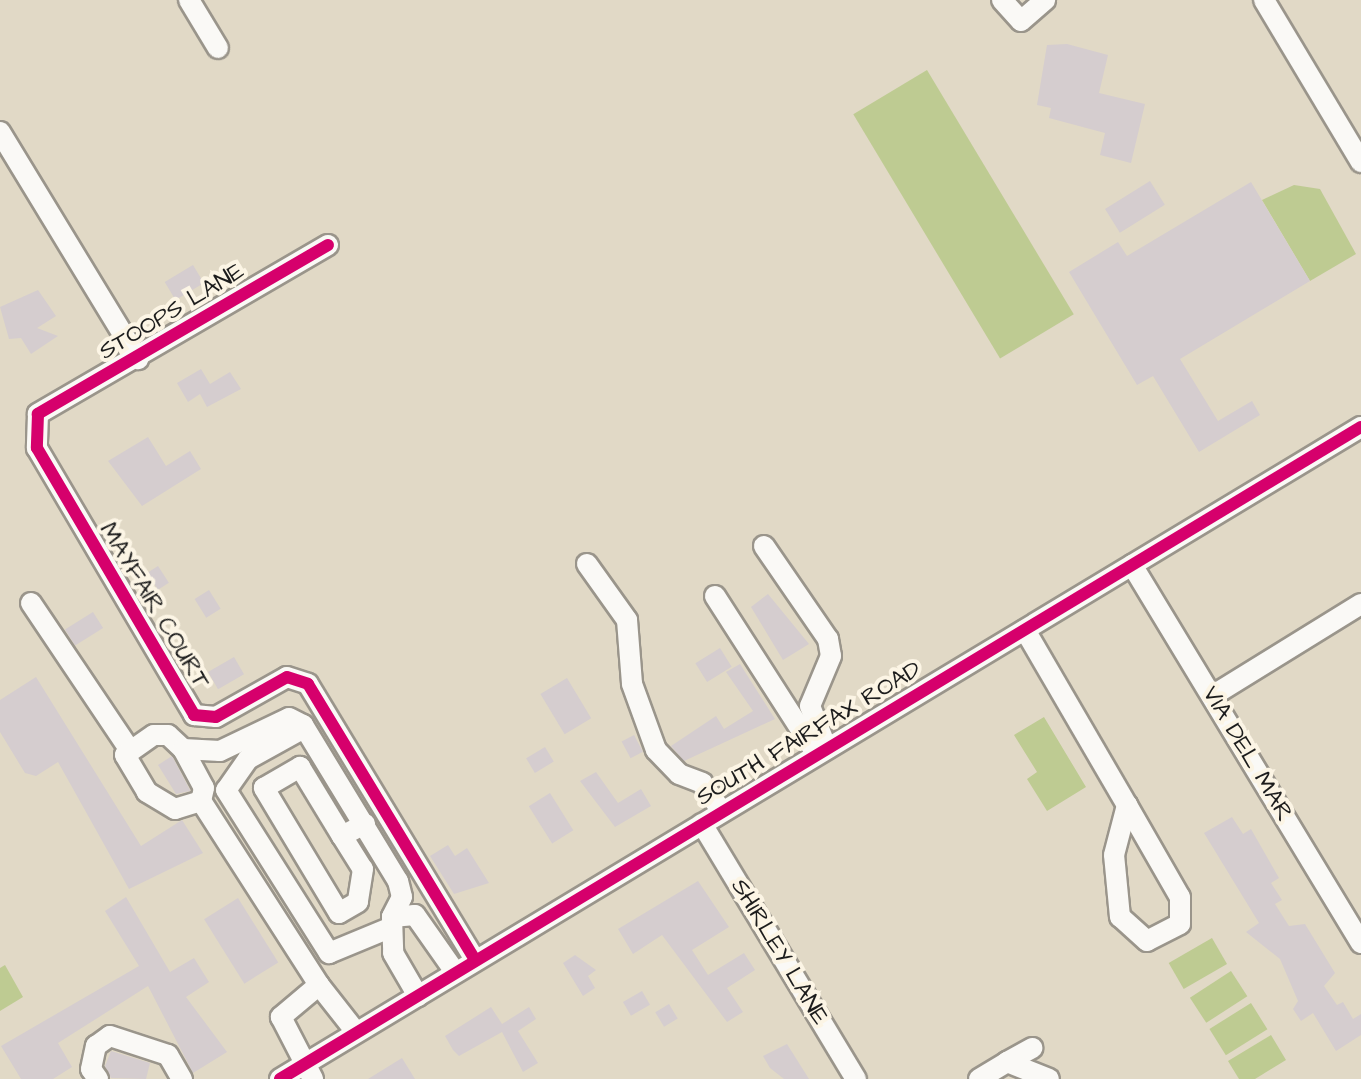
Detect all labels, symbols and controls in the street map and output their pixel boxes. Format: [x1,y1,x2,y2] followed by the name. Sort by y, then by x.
[94,257,250,367] street label: STOOPS LANE
[93,518,215,694] street label: MAYFAIR COURT
[691,655,927,813] street label: SOUTH FAIRFAX ROAD
[1196,681,1298,827] street label: VIA DEL MAR
[724,874,834,1030] street label: SHIRLEY LANE

